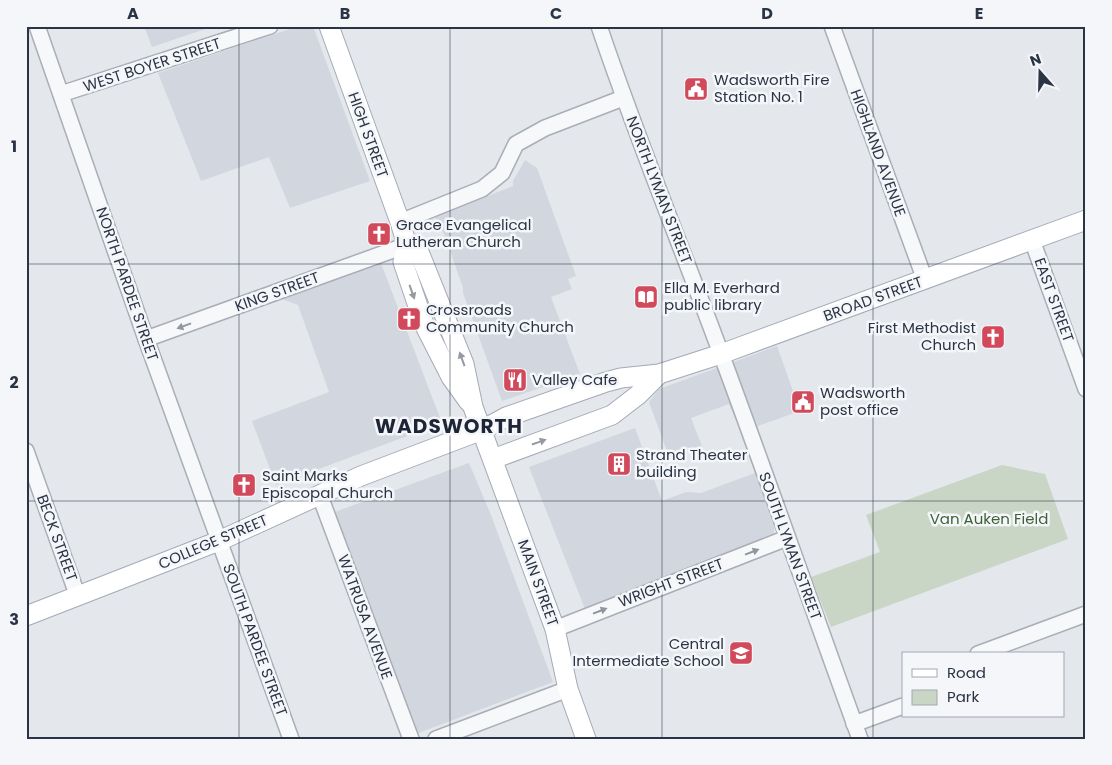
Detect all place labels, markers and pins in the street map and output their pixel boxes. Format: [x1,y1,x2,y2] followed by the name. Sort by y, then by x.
[714,69,829,107] place label: Wadsworth Fire Station No. 1
[683,76,709,102] public building icon: Wadsworth Fire Station No. 1
[396,214,531,252] place label: Grace Evangelical Lutheran Church
[366,221,392,247] church icon: Grace Evangelical Lutheran Church
[664,277,780,315] place label: Ella M. Everhard public library
[633,284,659,310] library icon: Ella M. Everhard public library
[426,299,574,337] place label: Crossroads Community Church
[396,306,422,332] church icon: Crossroads Community Church
[868,317,976,355] place label: First Methodist Church
[980,324,1006,350] church icon: First Methodist Church
[502,367,528,393] restaurant icon: Valley Cafe
[532,369,617,390] place label: Valley Cafe
[820,382,905,420] place label: Wadsworth post office
[790,389,816,415] public building icon: Wadsworth post office
[636,444,748,482] place label: Strand Theater building
[606,451,632,477] building icon: Strand Theater building
[262,465,393,503] place label: Saint Marks Episcopal Church
[231,472,257,498] church icon: Saint Marks Episcopal Church
[572,633,724,671] place label: Central Intermediate School
[728,640,754,666] school or university icon: Central Intermediate School

